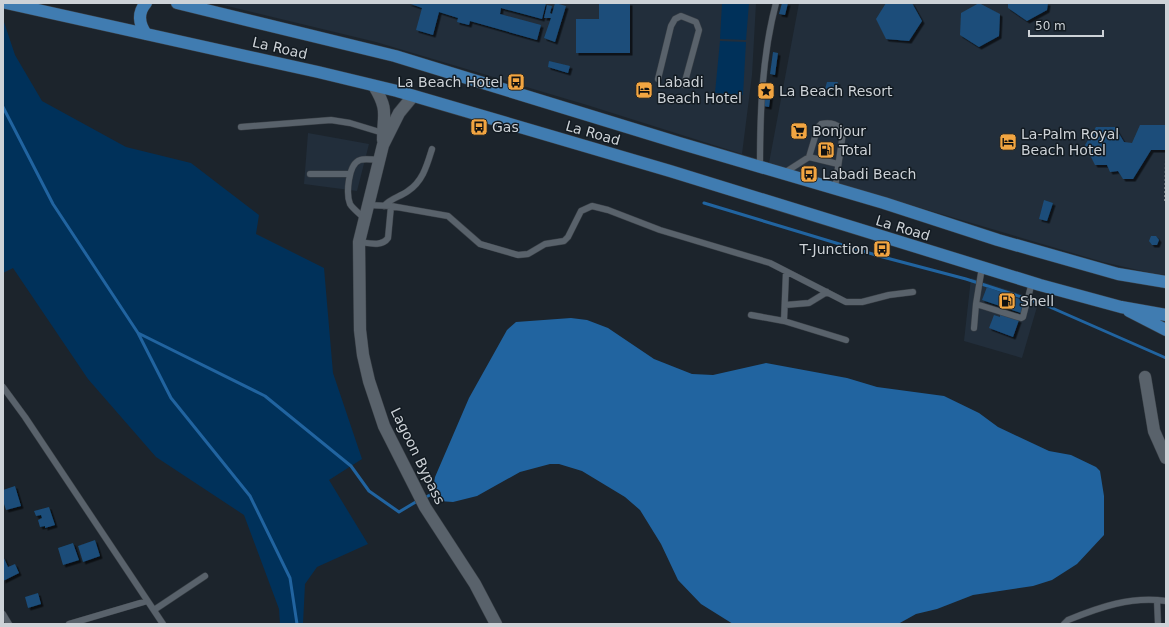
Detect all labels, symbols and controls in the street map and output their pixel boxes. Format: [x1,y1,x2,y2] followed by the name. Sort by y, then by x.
[1029,12,1103,38] scale bar
[1035,19,1066,33] text: 50 m
[251,34,309,62] street label: La Road
[506,72,526,92] bus stop icon: La Beach Hotel
[397,74,503,90] place label: La Beach Hotel
[657,74,742,106] place label: Labadi Beach Hotel
[634,80,654,100] hotel icon: Labadi Beach Hotel
[756,81,776,101] place icon: La Beach Resort
[779,83,893,99] place label: La Beach Resort
[469,117,489,137] bus stop icon: Gas
[564,118,622,148] street label: La Road
[492,119,519,135] place label: Gas
[789,121,809,141] supermarket icon: Bonjour
[812,123,866,139] place label: Bonjour
[1021,126,1119,158] place label: La-Palm Royal Beach Hotel
[998,132,1018,152] hotel icon: La-Palm Royal Beach Hotel
[816,140,836,160] fuel station icon: Total
[838,142,872,158] place label: Total
[799,164,819,184] bus stop icon: Labadi Beach
[822,166,916,182] place label: Labadi Beach
[874,212,932,244] street label: La Road
[872,239,892,259] bus stop icon: T-Junction
[799,241,869,257] place label: T-Junction
[997,291,1017,311] fuel station icon: Shell
[1020,293,1054,309] place label: Shell
[388,405,448,507] street label: Lagoon Bypass

